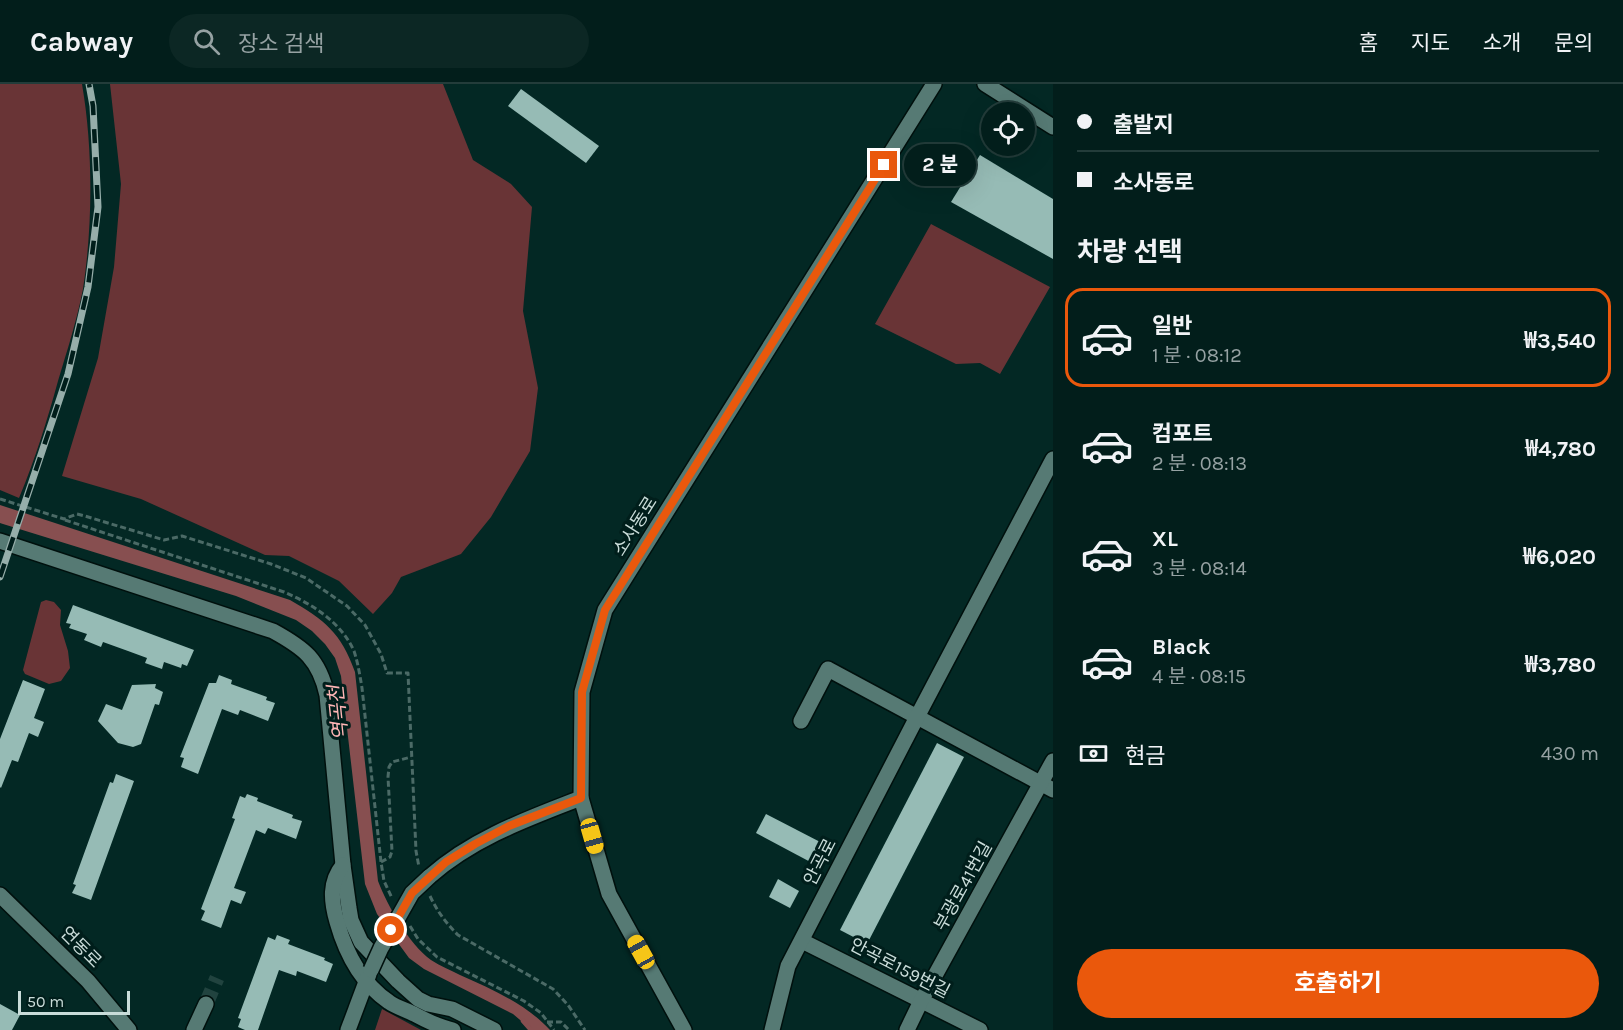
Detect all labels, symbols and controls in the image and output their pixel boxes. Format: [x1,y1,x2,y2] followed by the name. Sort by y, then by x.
[169,14,589,68] search box
[30,25,133,58] text: Cabway
[190,25,223,58] icon: search
[238,31,324,57] text: 장소 검색
[1359,31,1378,55] text: 홈
[1411,31,1450,55] text: 지도
[1483,31,1521,55] text: 소개
[1554,31,1593,55] text: 문의
[981,102,1035,156] map controls
[981,102,1035,156] button: locate
[1113,112,1174,138] text: 출발지
[905,144,977,186] callout: 2 분
[870,151,897,178] route end
[922,153,958,176] text: 2 분
[1113,170,1194,196] text: 소사동로
[1077,236,1183,268] text: 차량 선택
[1080,311,1134,365] icon: car
[1152,313,1192,339] text: 일반
[1524,328,1596,354] text: ₩3,540
[1152,344,1242,367] text: 1 분 · 08:12
[1080,419,1134,473] icon: car
[1152,421,1213,447] text: 컴포트
[1525,436,1596,462] text: ₩4,780
[1152,452,1247,475] text: 2 분 · 08:13
[608,492,662,560] street label: 소사동로
[1152,526,1178,552] text: XL
[1080,527,1134,581] icon: car
[1523,544,1596,570] text: ₩6,020
[1152,557,1247,580] text: 3 분 · 08:14
[1152,634,1211,660] text: Black
[1080,635,1134,689] icon: car
[1525,652,1596,678] text: ₩3,780
[1152,665,1246,688] text: 4 분 · 08:15
[324,682,353,742] water label: 역곡천
[1077,737,1110,770] icon: cash
[1541,742,1599,765] text: 430 m
[1125,743,1165,769] text: 현금
[578,816,606,856] car
[799,835,841,889] street label: 안곡로
[929,837,997,935] street label: 부광로41번길
[377,916,404,943] route start
[56,922,106,972] street label: 연동로
[624,932,658,972] car
[846,933,954,1003] street label: 안곡로159번길
[1077,949,1599,1018] button: 호출하기
[18,988,130,1016] scale bar
[27,992,64,1011] text: 50 m

